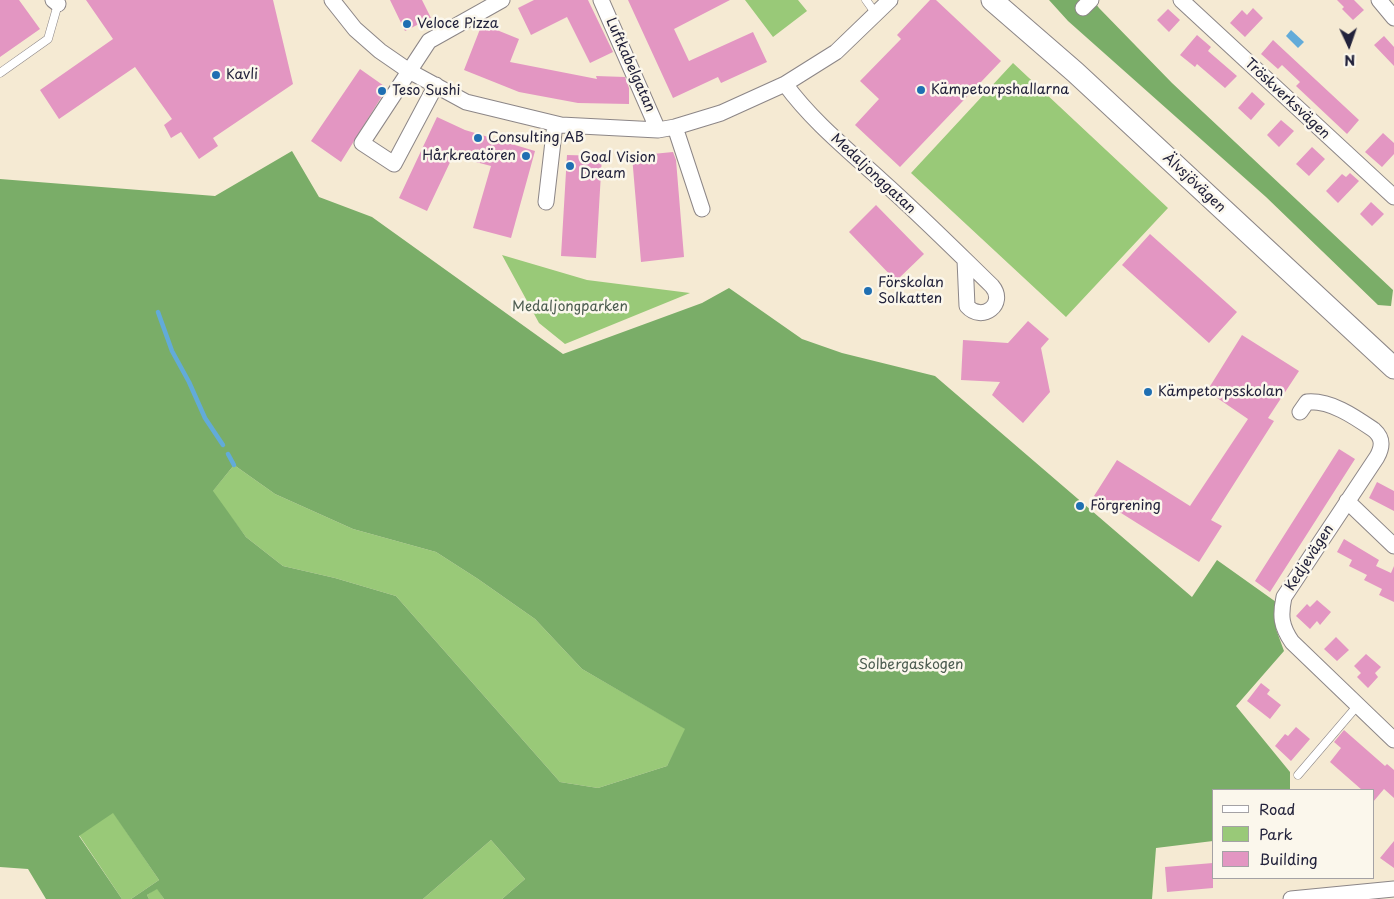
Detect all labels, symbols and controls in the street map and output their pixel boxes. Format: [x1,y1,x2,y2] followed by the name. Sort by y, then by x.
[602,15,658,115] street label: Luftkabelgatan
[417,16,498,32] place label: Veloce Pizza
[401,18,413,30] marker: Veloce Pizza
[1324,20,1374,70] north arrow
[1344,50,1356,71] text: N
[1241,55,1333,143] street label: Tröskverksvägen
[226,67,258,83] place label: Kavli
[210,69,222,81] marker: Kavli
[931,82,1069,98] place label: Kämpetorpshallarna
[392,83,460,99] place label: Teso Sushi
[915,84,927,96] marker: Kämpetorpshallarna
[376,85,388,97] marker: Teso Sushi
[488,130,584,146] place label: Consulting AB
[827,131,919,217] street label: Medaljonggatan
[472,132,484,144] marker: Consulting AB
[422,148,516,164] place label: Hårkreatören
[520,150,532,162] marker: Hårkreatören
[580,150,656,182] place label: Goal Vision Dream
[1159,150,1229,216] street label: Älvsjövägen
[564,160,576,172] marker: Goal Vision Dream
[878,275,944,308] place label: Förskolan Solkatten
[862,285,874,297] marker: Förskolan Solkatten
[512,299,628,315] park label: Medaljongparken
[1158,384,1283,400] place label: Kämpetorpsskolan
[1142,386,1154,398] marker: Kämpetorpsskolan
[1090,498,1161,514] place label: Förgrening
[1074,500,1086,512] marker: Förgrening
[1282,522,1338,594] street label: Kedjevägen
[858,657,964,673] park label: Solbergaskogen
[1212,789,1374,879] legend
[1259,797,1295,820] text: Road
[1259,822,1293,845] text: Park
[1259,847,1318,870] text: Building

